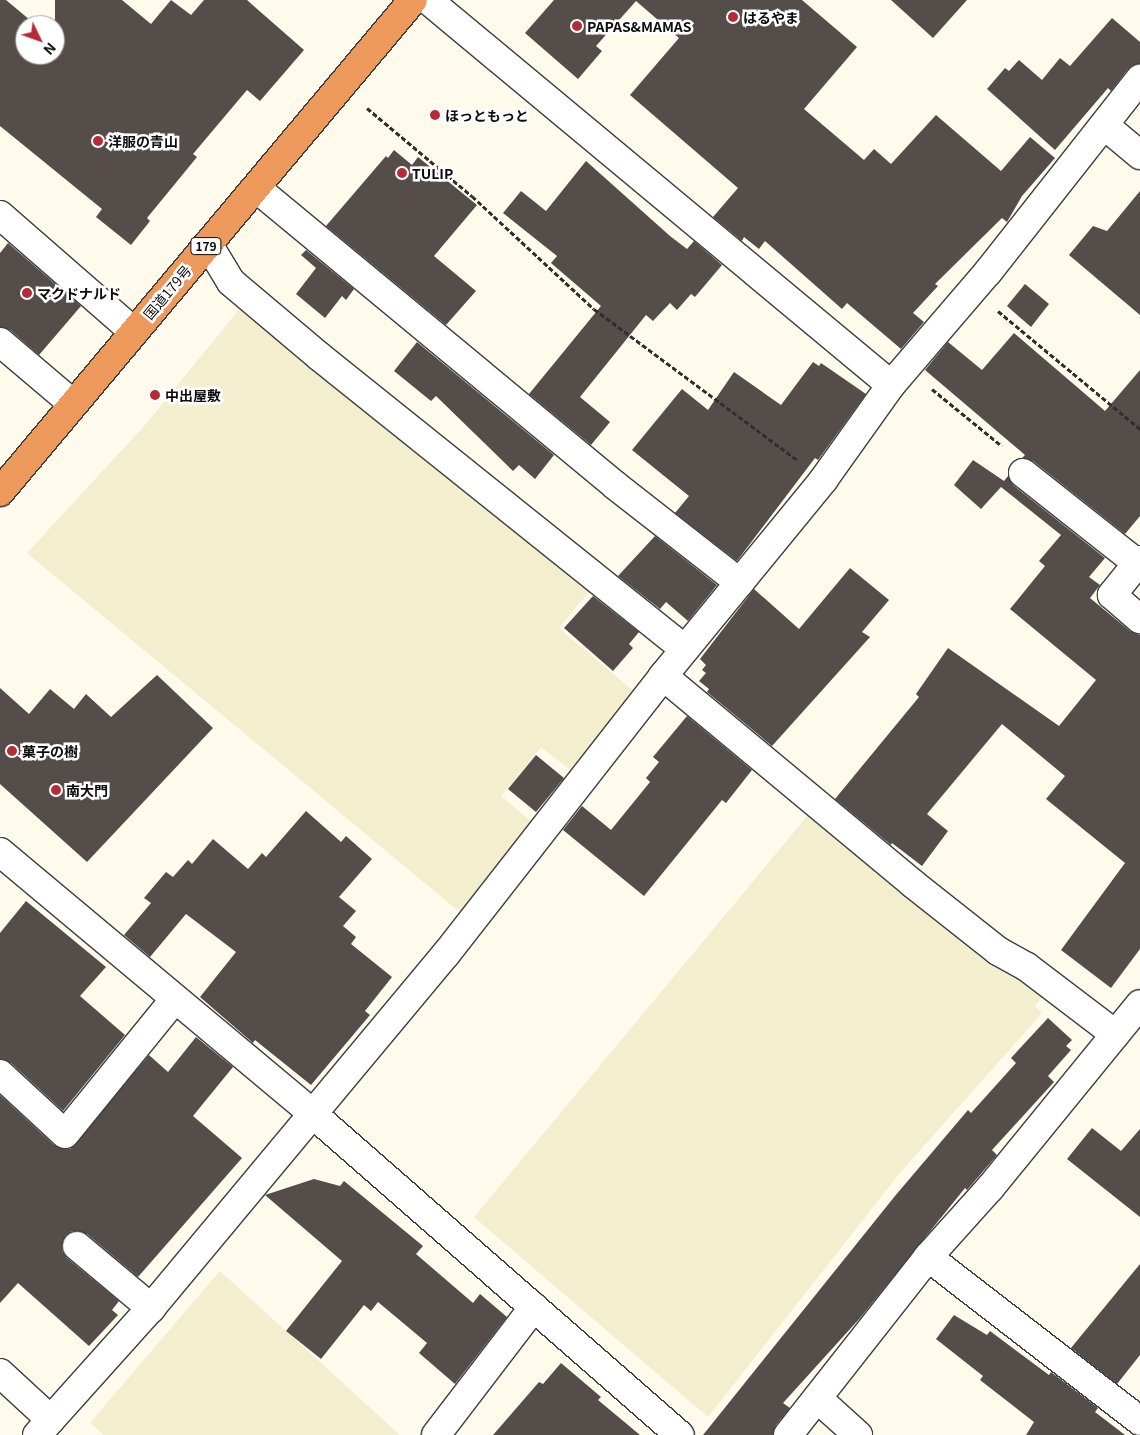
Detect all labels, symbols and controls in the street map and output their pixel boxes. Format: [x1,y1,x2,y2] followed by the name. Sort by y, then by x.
[743,9,799,25] place label: はるやま
[727,11,739,23] marker: はるやま
[15,15,65,65] north arrow
[587,18,692,34] place label: PAPAS&MAMAS
[571,20,583,32] marker: PAPAS&MAMAS
[39,39,61,60] text: N
[445,107,529,123] place label: ほっともっと
[429,109,441,121] marker: ほっともっと
[108,133,178,149] place label: 洋服の青山
[92,135,104,147] marker: 洋服の青山
[412,165,453,181] place label: TULIP
[396,167,408,179] marker: TULIP
[190,237,222,256] road number: 179
[140,262,194,322] street label: 国道179号
[37,285,121,301] place label: マクドナルド
[21,287,33,299] marker: マクドナルド
[165,387,221,403] place label: 中出屋敷
[149,389,161,401] marker: 中出屋敷
[22,743,78,759] place label: 菓子の樹
[6,745,18,757] marker: 菓子の樹
[66,782,108,798] place label: 南大門
[50,784,62,796] marker: 南大門

